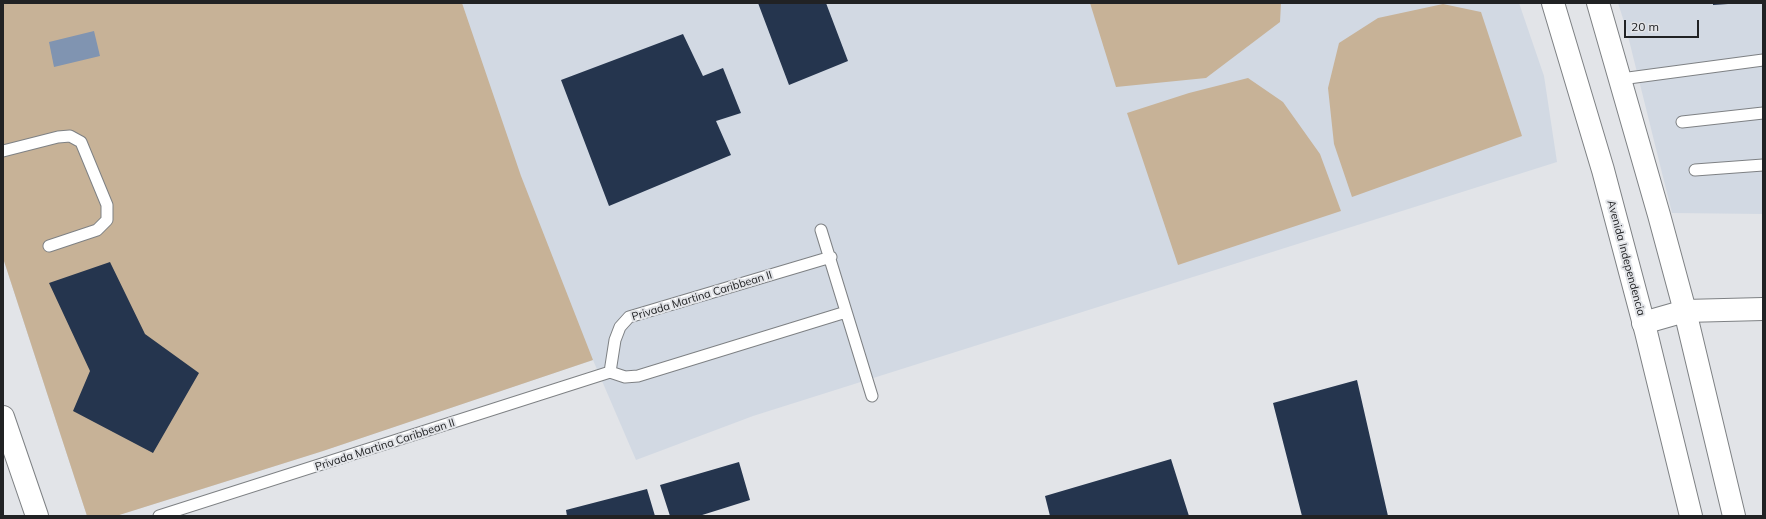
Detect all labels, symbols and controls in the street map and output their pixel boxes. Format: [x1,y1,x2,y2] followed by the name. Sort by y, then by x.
[1626,12,1701,38] scale bar
[1631,19,1659,34] text: 20 m
[1604,199,1648,317] street label: Avenida Independencia
[630,268,774,324] street label: Privada Martina Caribbean II
[313,416,457,474] street label: Privada Martina Caribbean II

